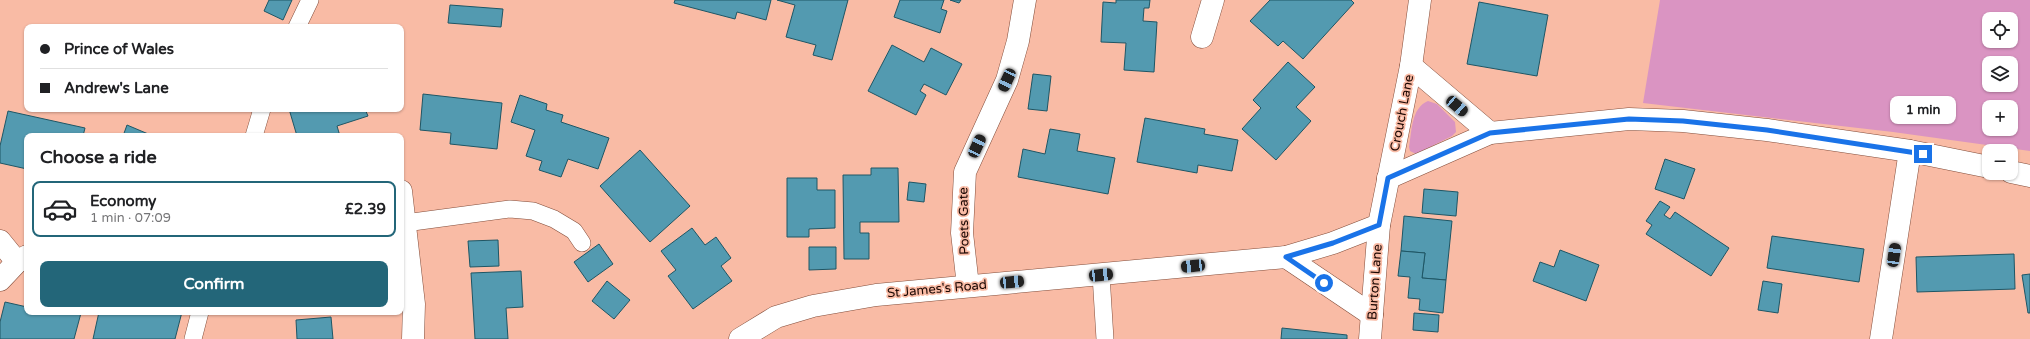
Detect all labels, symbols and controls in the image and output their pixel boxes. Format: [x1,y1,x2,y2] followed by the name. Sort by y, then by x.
[1982,12,2018,180] map controls
[1982,12,2018,48] button: locate
[64,40,174,58] text: Prince of Wales
[1982,56,2018,92] button: layers
[996,67,1018,93] car
[1387,73,1417,153] street label: Crouch Lane
[64,79,169,97] text: Andrew's Lane
[1444,94,1470,118] car
[1890,96,1956,124] callout: 1 min
[1982,100,2018,136] button: +
[1906,102,1940,118] text: 1 min
[966,133,988,159] car
[1982,144,2018,180] button: −
[1914,145,1932,163] route end
[40,146,157,168] text: Choose a ride
[955,187,973,255] street label: Poets Gate
[42,191,78,227] icon: car
[90,192,156,210] text: Economy
[345,200,386,218] text: £2.39
[90,210,171,226] text: 1 min · 07:09
[1886,242,1902,268] car
[1364,244,1386,320] street label: Burton Lane
[1180,259,1206,273] car
[40,261,388,307] button: Confirm
[1088,268,1114,282] car
[1315,274,1333,292] route start
[1000,275,1024,289] car
[886,277,988,301] street label: St James's Road

